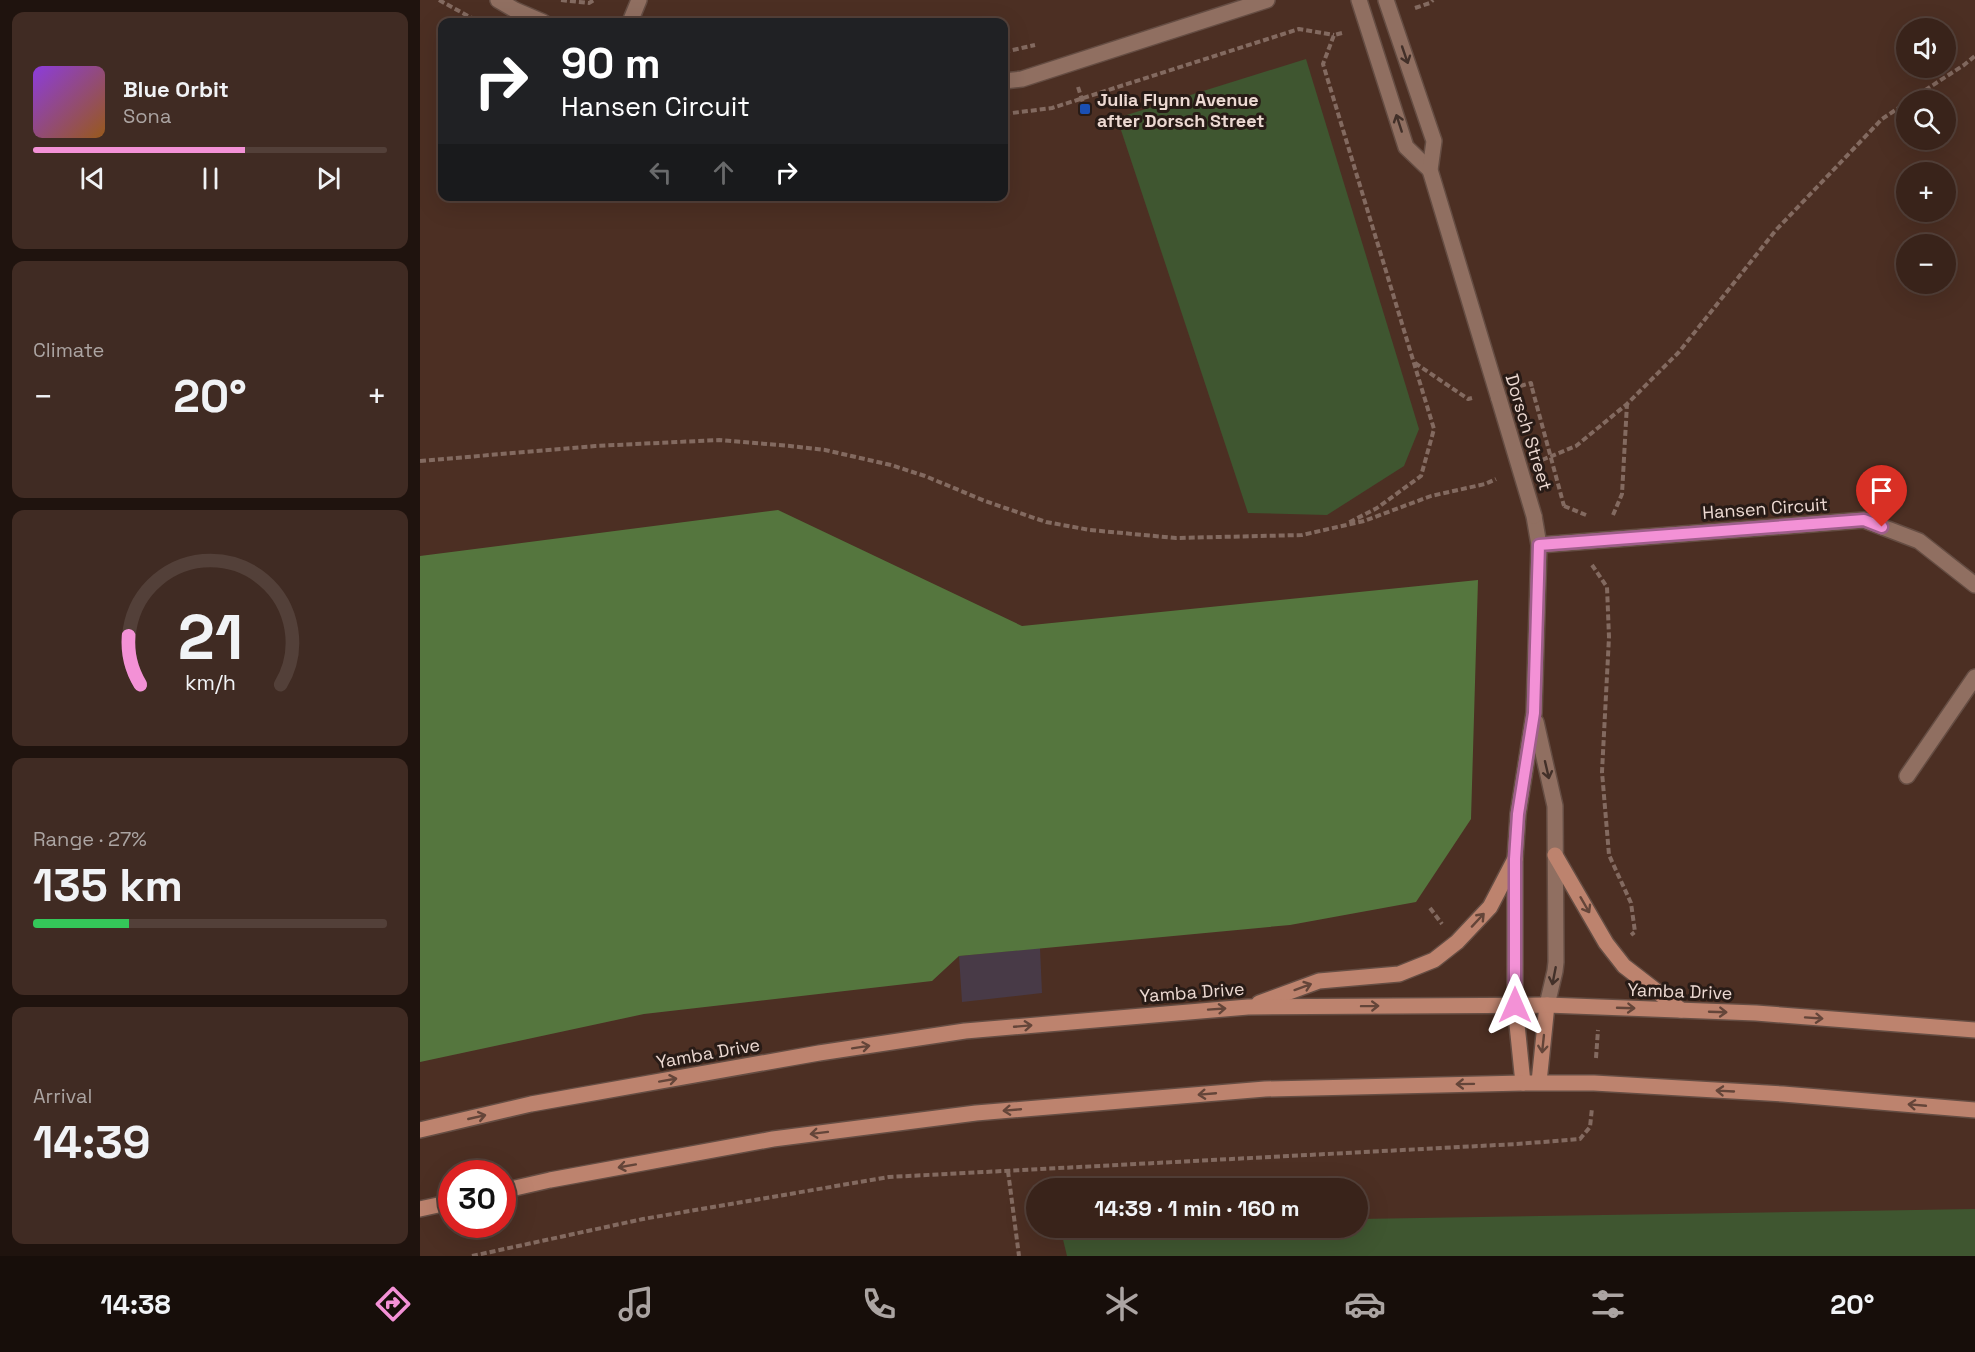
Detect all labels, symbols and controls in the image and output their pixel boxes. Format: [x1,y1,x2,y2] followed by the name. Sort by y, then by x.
[1896,18,1956,294] map controls
[1896,18,1956,78] button: sound
[561,37,661,90] text: 90 m
[462,42,540,120] icon: right
[1400,46,1411,65] one-way arrow
[123,75,229,103] text: Blue Orbit
[1097,88,1265,132] place label: Julia Flynn Avenue after Dorsch Street
[561,89,750,124] text: Hansen Circuit
[1896,90,1956,150] button: search
[1078,102,1092,116] marker: Julia Flynn Avenue after Dorsch Street
[123,103,171,129] text: Sona
[1392,114,1403,133] one-way arrow
[644,156,677,189] icon: left
[707,156,740,189] icon: ahead
[770,156,803,189] icon: right
[76,162,109,195] icon: previous
[194,162,227,195] icon: pause
[312,162,345,195] icon: next
[1896,162,1956,222] button: +
[1896,234,1956,294] button: −
[33,337,104,363] text: Climate
[173,368,247,425] text: 20°
[1500,371,1558,493] street label: Dorsch Street
[33,376,53,418] text: −
[367,376,387,418] text: +
[1856,465,1907,527] pin
[1865,474,1898,507] icon: arrive
[1701,492,1829,524] street label: Hansen Circuit
[177,598,243,677] text: 21
[184,669,236,696] text: km/h
[1541,760,1553,779] one-way arrow
[33,826,147,852] text: Range · 27%
[33,857,183,914] text: 135 km
[1579,896,1591,913] one-way arrow
[1471,912,1485,927] one-way arrow
[1547,966,1559,985] one-way arrow
[1483,973,1547,1037] position arrow
[1139,977,1245,1007] street label: Yamba Drive
[1627,978,1733,1004] street label: Yamba Drive
[1293,980,1312,991] one-way arrow
[1359,1000,1379,1011] one-way arrow
[1616,1002,1636,1014] one-way arrow
[1207,1003,1227,1014] one-way arrow
[1708,1006,1728,1017] one-way arrow
[1804,1012,1824,1023] one-way arrow
[1012,1020,1032,1031] one-way arrow
[654,1033,762,1073] street label: Yamba Drive
[1537,1033,1548,1053] one-way arrow
[850,1041,870,1052] one-way arrow
[658,1074,678,1085] one-way arrow
[1455,1078,1475,1090] one-way arrow
[33,1083,92,1109] text: Arrival
[1716,1085,1735,1096] one-way arrow
[1197,1089,1217,1100] one-way arrow
[1907,1099,1927,1110] one-way arrow
[1003,1105,1023,1116] one-way arrow
[467,1110,486,1122] one-way arrow
[33,1114,151,1171] text: 14:39
[809,1128,829,1139] one-way arrow
[438,1160,516,1238] speed limit sign: 30
[617,1161,637,1172] one-way arrow
[1094,1194,1300,1222] text: 14:39 · 1 min · 160 m
[372,1283,414,1325] icon: directions
[615,1283,657,1325] icon: music
[858,1283,900,1325] icon: phone
[1101,1283,1143,1325] icon: climate
[1344,1283,1386,1325] icon: car
[1587,1283,1629,1325] icon: filters
[101,1287,171,1322] text: 14:38
[1830,1287,1874,1322] text: 20°

